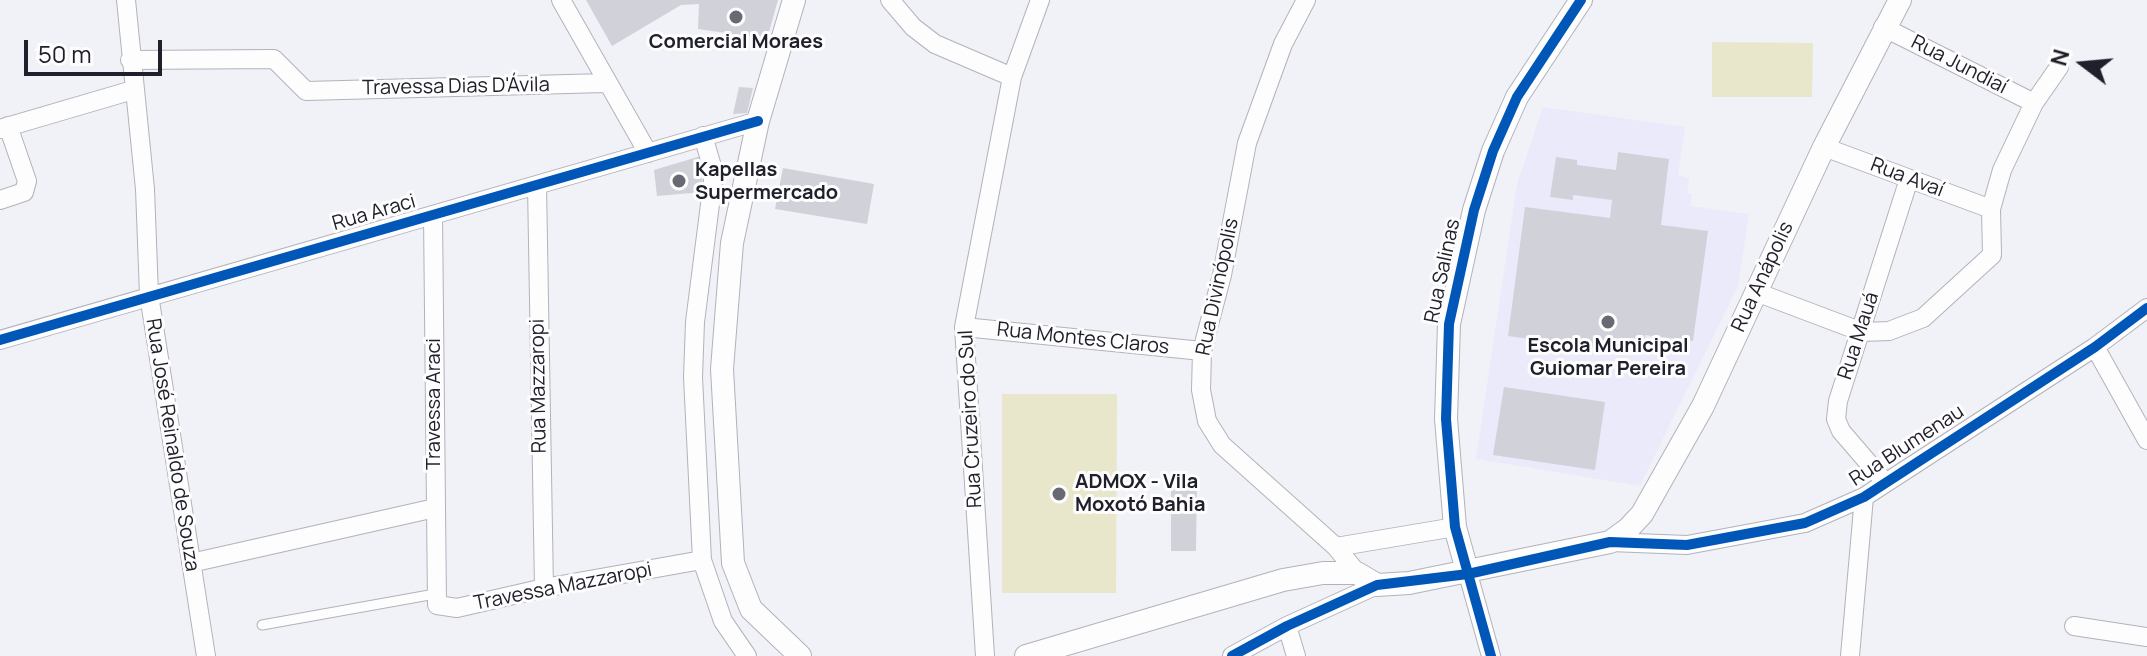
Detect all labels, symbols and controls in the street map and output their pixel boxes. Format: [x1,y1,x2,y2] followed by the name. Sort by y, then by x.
[727,8,745,26] marker: Comercial Moraes
[28,24,166,74] scale bar
[2043,24,2123,104] north arrow
[649,30,823,54] place label: Comercial Moraes
[1907,31,2011,99] street label: Rua Jundiaí
[38,37,92,70] text: 50 m
[2043,46,2077,69] text: N
[362,73,550,101] street label: Travessa Dias D'Ávila
[1867,153,1947,203] street label: Rua Avaí
[695,158,838,205] place label: Kapellas Supermercado
[670,172,688,190] marker: Kapellas Supermercado
[330,190,418,236] street label: Rua Araci
[1192,216,1244,358] street label: Rua Divinópolis
[1420,217,1466,325] street label: Rua Salinas
[1727,218,1799,336] street label: Rua Anápolis
[1834,289,1884,383] street label: Rua Mauá
[1599,313,1617,331] marker: Escola Municipal Guiomar Pereira
[140,317,204,573] street label: Rua José Reinaldo de Souza
[996,318,1170,360] street label: Rua Montes Claros
[526,319,552,453] street label: Rua Mazzaropi
[954,329,988,509] street label: Rua Cruzeiro do Sul
[1527,334,1689,381] place label: Escola Municipal Guiomar Pereira
[422,338,446,470] street label: Travessa Araci
[1845,400,1969,492] street label: Rua Blumenau
[1075,470,1205,517] place label: ADMOX - Vila Moxotó Bahia
[1050,485,1068,503] marker: ADMOX - Vila Moxotó Bahia
[472,558,654,616] street label: Travessa Mazzaropi

